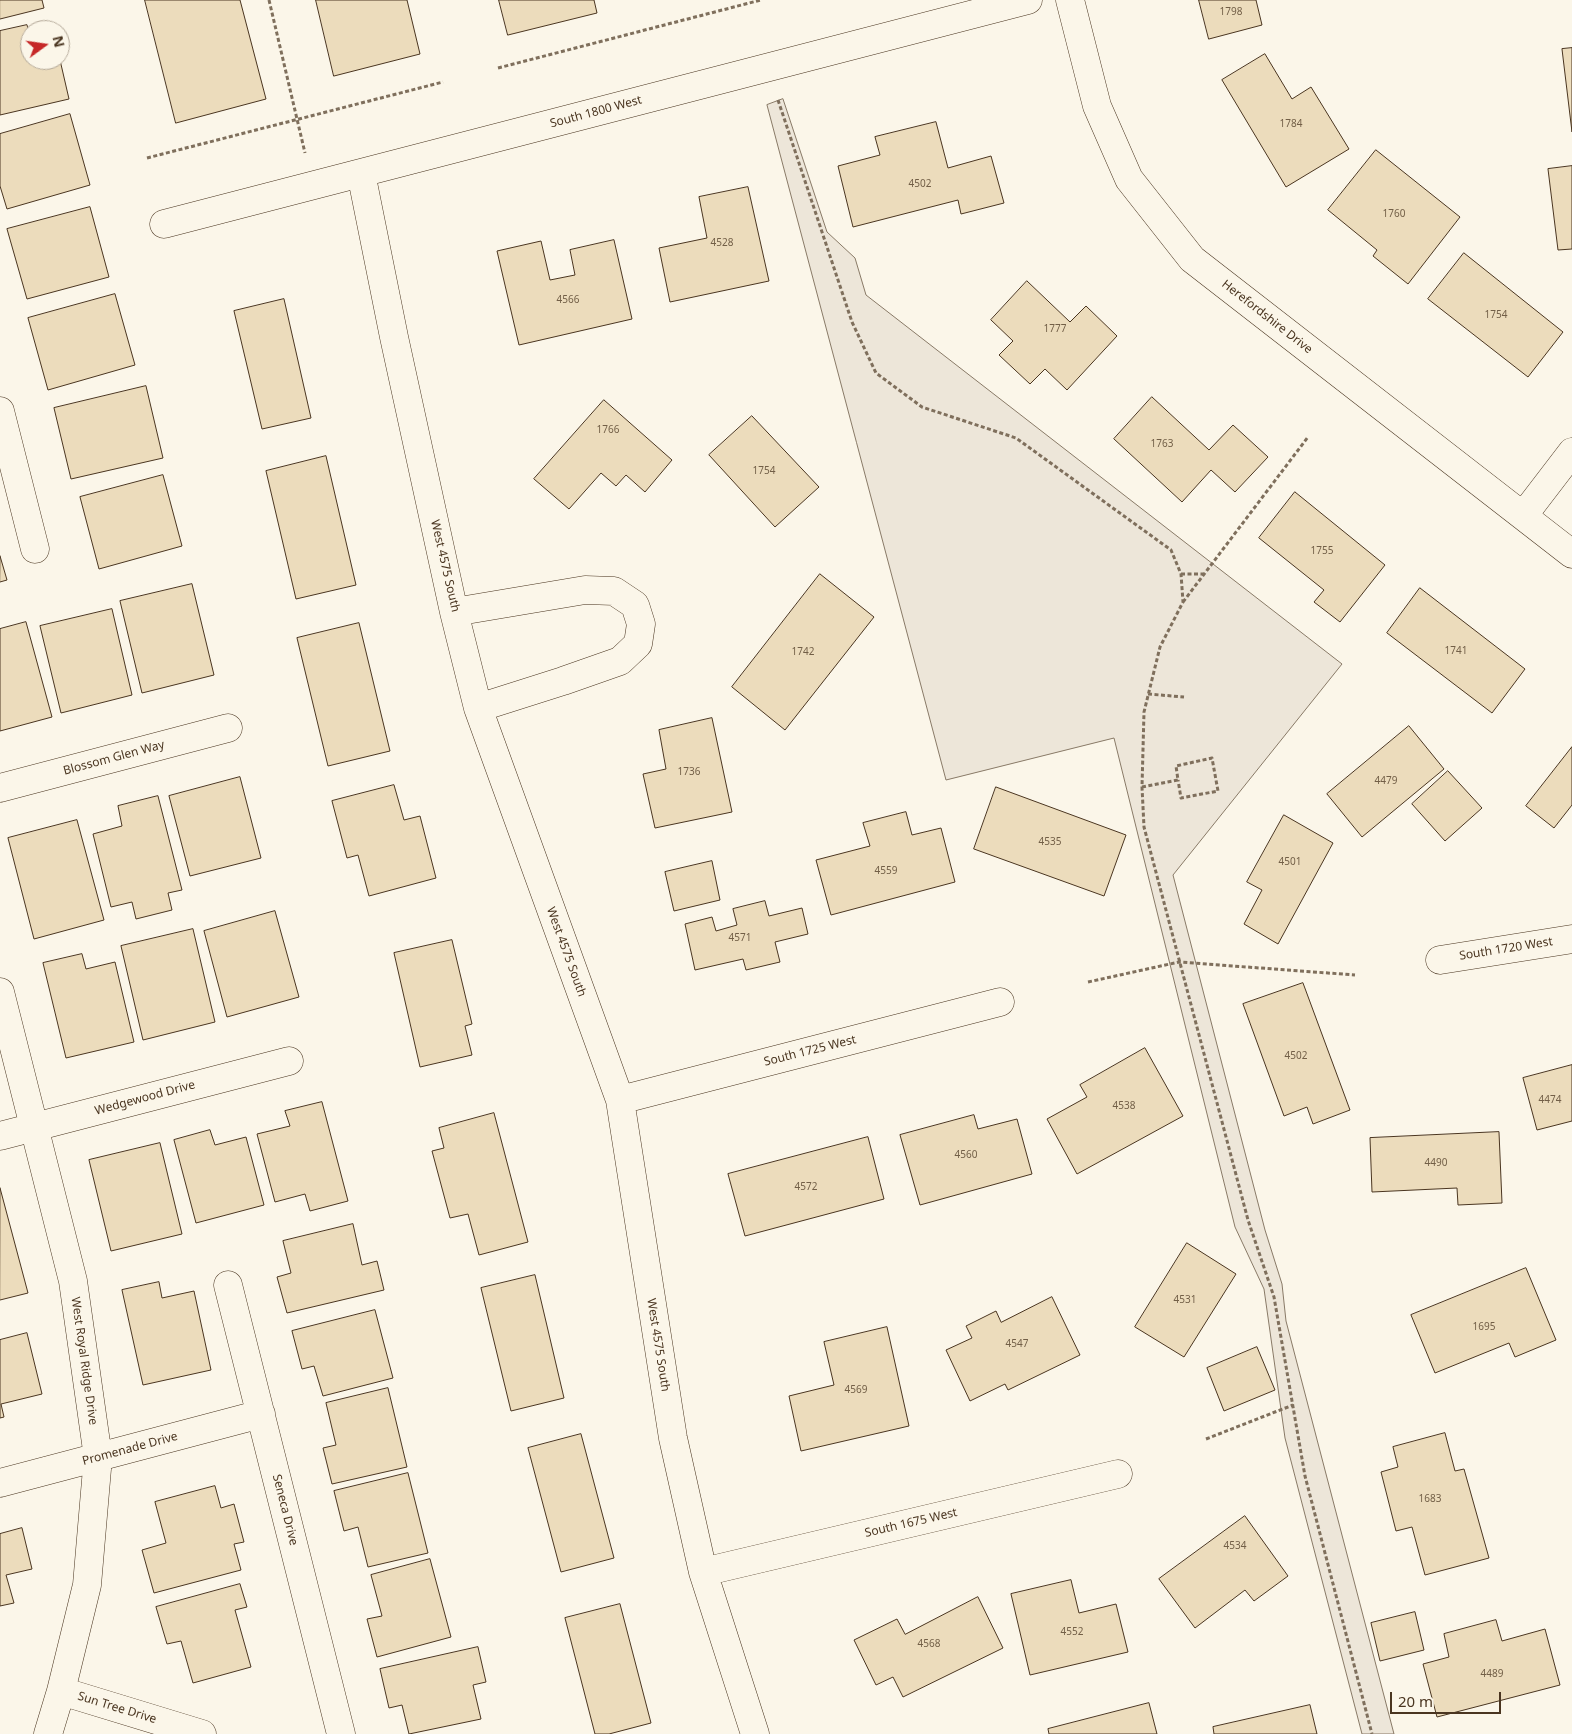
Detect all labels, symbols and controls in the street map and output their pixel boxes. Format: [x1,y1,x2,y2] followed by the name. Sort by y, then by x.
[1220,6,1242,18] house number: 1798
[20,20,70,70] north arrow
[48,34,70,49] text: N
[549,93,643,131] street label: South 1800 West
[1280,118,1302,130] house number: 1784
[909,178,931,190] house number: 4502
[1383,208,1405,220] house number: 1760
[711,237,733,249] house number: 4528
[1219,277,1315,357] street label: Herefordshire Drive
[557,294,579,306] house number: 4566
[1485,309,1507,321] house number: 1754
[1044,323,1066,335] house number: 1777
[597,424,619,436] house number: 1766
[1151,438,1173,450] house number: 1763
[753,465,775,477] house number: 1754
[427,518,463,614] street label: West 4575 South
[1311,545,1333,557] house number: 1755
[1445,645,1467,657] house number: 1741
[792,646,814,658] house number: 1742
[62,738,166,778] street label: Blossom Glen Way
[678,766,700,778] house number: 1736
[1375,775,1397,787] house number: 4479
[1039,836,1061,848] house number: 4535
[1279,856,1301,868] house number: 4501
[875,865,897,877] house number: 4559
[543,905,589,999] street label: West 4575 South
[729,932,751,944] house number: 4571
[1458,934,1554,964] street label: South 1720 West
[762,1033,858,1069] street label: South 1725 West
[1285,1050,1307,1062] house number: 4502
[93,1078,197,1118] street label: Wedgewood Drive
[1539,1094,1561,1106] house number: 4474
[1113,1100,1135,1112] house number: 4538
[955,1149,977,1161] house number: 4560
[1425,1157,1447,1169] house number: 4490
[795,1181,817,1193] house number: 4572
[1174,1294,1196,1306] house number: 4531
[68,1296,100,1426] street label: West Royal Ridge Drive
[643,1297,673,1393] street label: West 4575 South
[1473,1321,1495,1333] house number: 1695
[1006,1338,1028,1350] house number: 4547
[845,1384,867,1396] house number: 4569
[81,1429,179,1469] street label: Promenade Drive
[269,1473,301,1547] street label: Seneca Drive
[1419,1493,1441,1505] house number: 1683
[863,1505,959,1541] street label: South 1675 West
[1224,1540,1246,1552] house number: 4534
[1061,1626,1083,1638] house number: 4552
[918,1638,940,1650] house number: 4568
[1481,1668,1503,1680] house number: 4489
[1392,1682,1503,1714] scale bar
[76,1689,158,1727] street label: Sun Tree Drive
[1398,1691,1433,1711] text: 20 m

